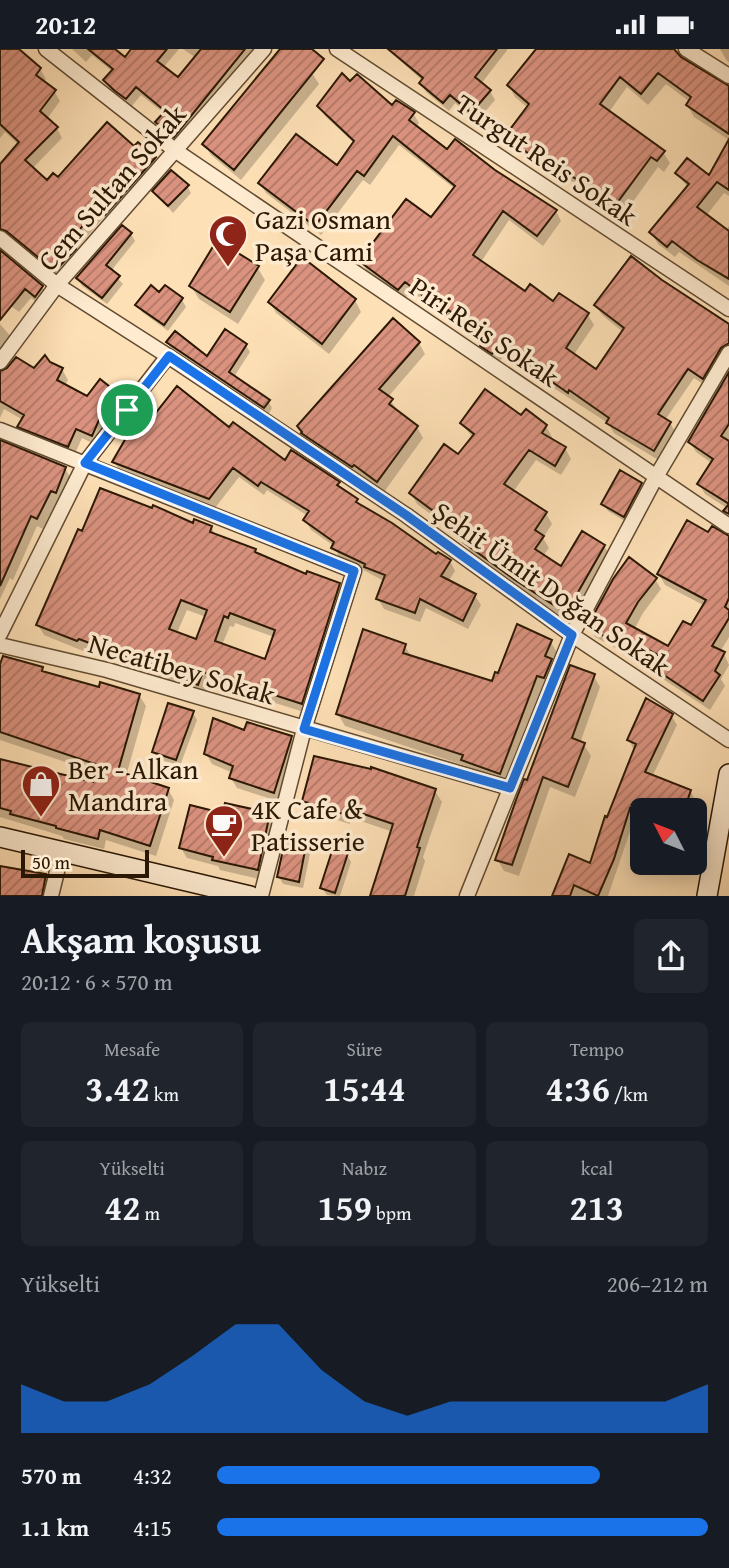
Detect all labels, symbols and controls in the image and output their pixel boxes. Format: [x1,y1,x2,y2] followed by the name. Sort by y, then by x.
[35,5,96,44] text: 20:12
[448,83,647,236] street label: Turgut Reis Sokak
[27,94,195,279] street label: Cem Sultan Sokak
[255,198,391,271] place label: Gazi Osman Paşa Cami
[207,213,249,268] mosque icon: Gazi Osman Paşa Cami
[402,266,569,397] street label: Piri Reis Sokak
[97,380,157,440] pin
[108,391,146,429] icon: arrive
[425,490,680,686] street label: Şehit Ümit Doğan Sokak
[84,622,281,714] street label: Necatibey Sokak
[68,748,199,821] place label: Ber - Alkan Mandıra
[20,763,62,818] shop icon: Ber - Alkan Mandıra
[251,788,365,861] place label: 4K Cafe & Patisserie
[630,798,707,875] north arrow
[630,798,707,875] map controls
[203,803,245,858] cafe icon: 4K Cafe & Patisserie
[21,847,149,879] scale bar
[32,848,70,876] text: 50 m
[21,911,261,967] text: Akşam koşusu
[634,919,708,993] button: share
[21,965,173,998] text: 20:12 · 6 × 570 m
[104,1035,160,1063] text: Mesafe
[346,1035,383,1063] text: Süre
[570,1035,624,1063] text: Tempo
[85,1063,150,1114] text: 3.42
[323,1063,406,1114] text: 15:44
[546,1063,610,1114] text: 4:36
[150,1080,179,1108] text: km
[610,1080,648,1108] text: /km
[100,1154,165,1182] text: Yükselti
[342,1154,387,1182] text: Nabız
[581,1154,613,1182] text: kcal
[104,1182,140,1233] text: 42
[317,1182,372,1233] text: 159
[570,1182,624,1233] text: 213
[140,1199,160,1227] text: m
[372,1199,412,1227] text: bpm
[21,1267,100,1300] text: Yükselti
[607,1267,708,1300] text: 206–212 m
[21,1459,82,1492] text: 570 m
[133,1459,172,1492] text: 4:32
[21,1511,89,1544] text: 1.1 km
[133,1511,172,1544] text: 4:15

